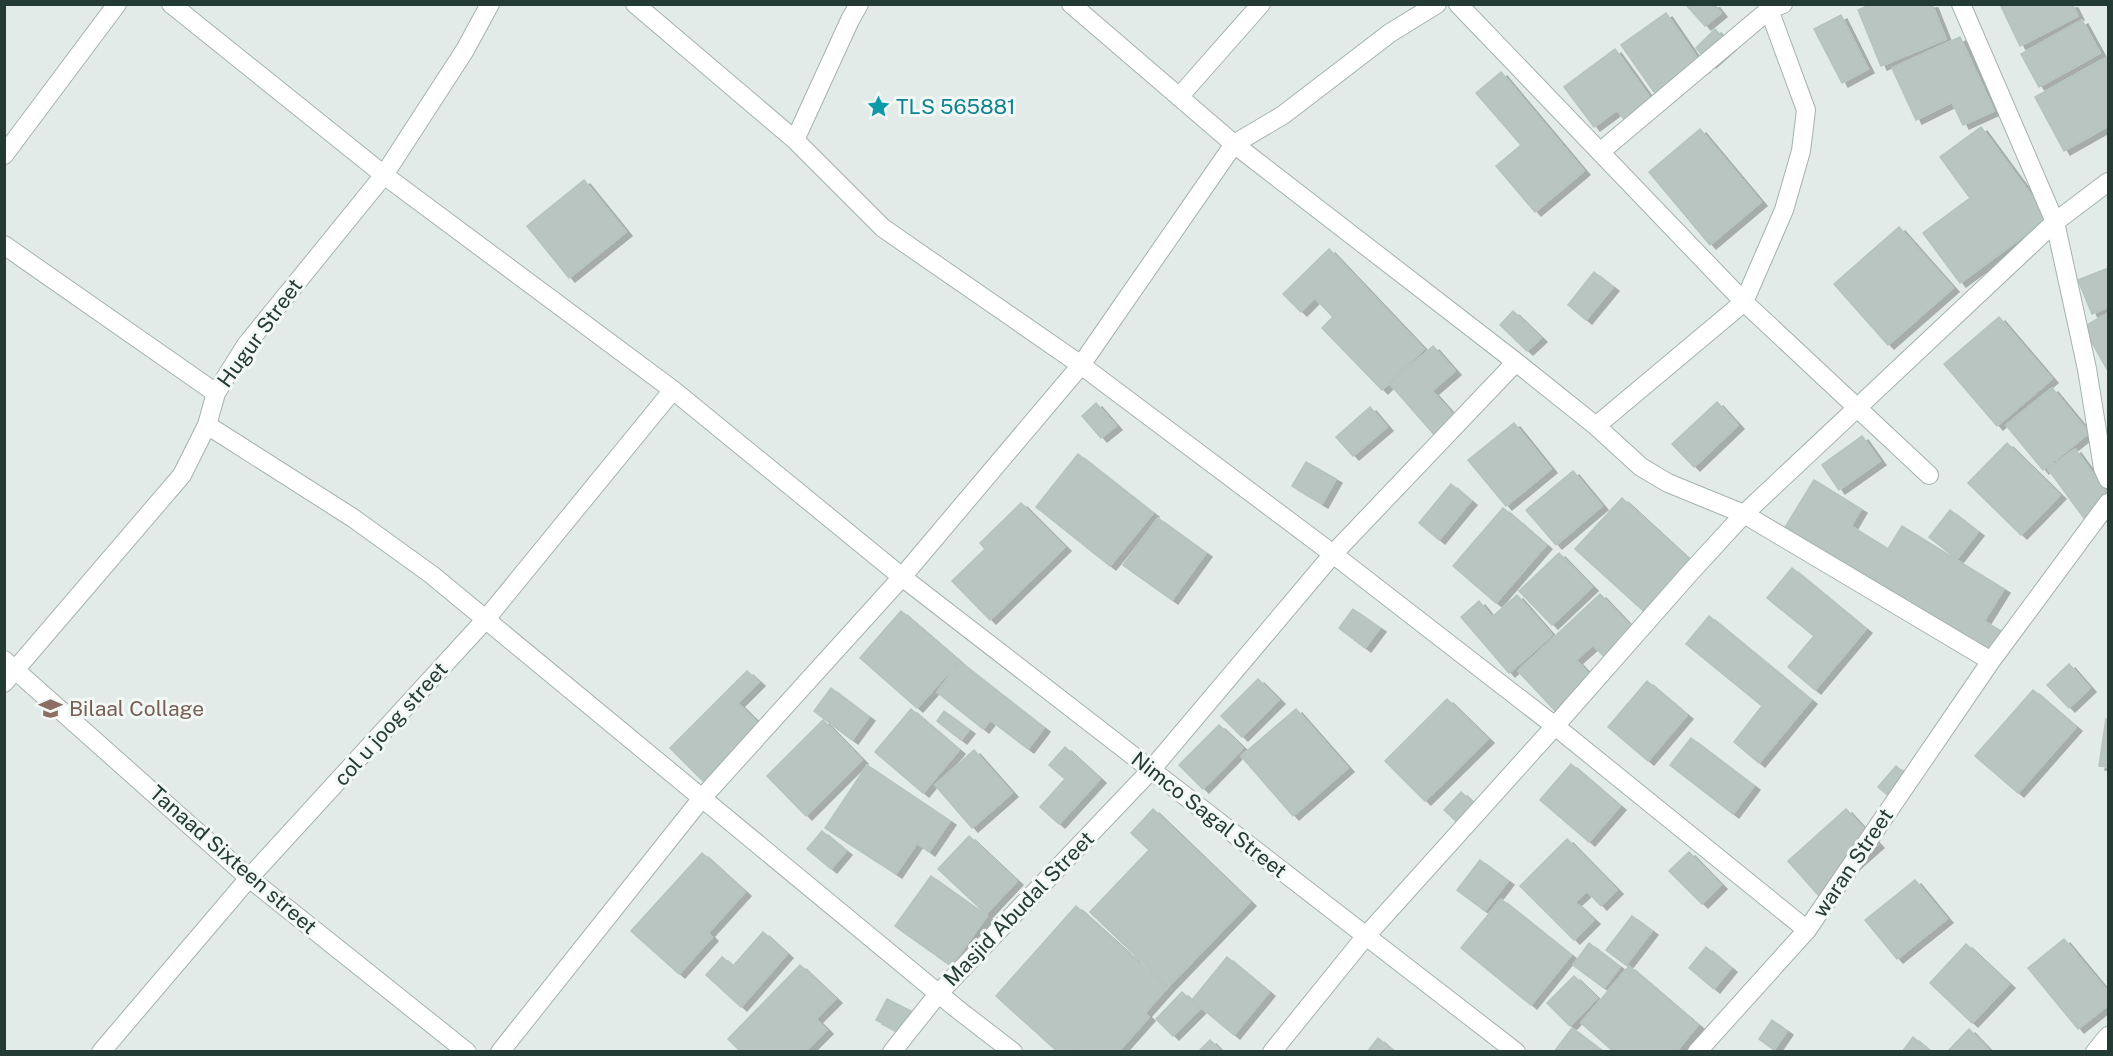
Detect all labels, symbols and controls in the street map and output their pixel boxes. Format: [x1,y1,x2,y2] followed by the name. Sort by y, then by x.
[865,94,891,120] place icon: TLS 565881
[896,94,1016,119] place label: TLS 565881
[212,274,307,392] street label: Hugur Street
[329,657,453,791] street label: col u joog street
[38,696,64,722] school or university icon: Bilaal Collage
[69,696,204,721] place label: Bilaal Collage
[1127,746,1292,883] street label: Nimco Sagal Street
[145,780,322,939] street label: Tanaad Sixteen street
[1807,804,1898,922] street label: waran Street
[938,826,1099,991] street label: Masjid Abudal Street

